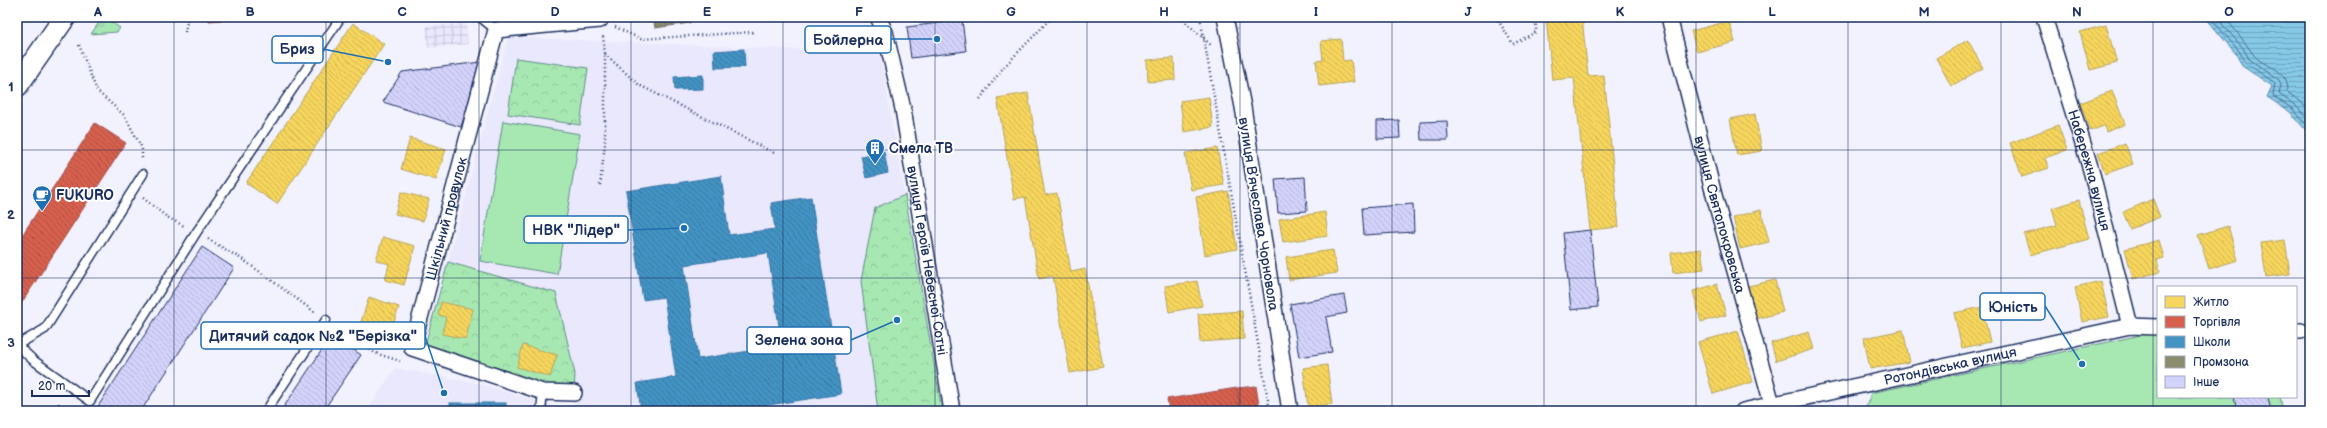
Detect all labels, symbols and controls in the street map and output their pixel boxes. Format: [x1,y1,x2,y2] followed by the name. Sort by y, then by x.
[93,4,102,20] text: A
[245,4,255,20] text: B
[397,4,407,20] text: C
[550,4,560,20] text: D
[703,4,712,20] text: E
[855,4,863,20] text: F
[1006,4,1016,20] text: G
[1159,4,1169,20] text: H
[1314,4,1318,20] text: I
[1464,4,1472,20] text: J
[1616,4,1625,20] text: K
[1768,4,1776,20] text: L
[1918,4,1930,20] text: M
[2072,4,2082,20] text: N
[2224,4,2234,20] text: O
[805,26,891,53] callout: Бойлерна
[813,31,883,50] text: Бойлерна
[272,36,323,63] callout: Бриз
[279,40,315,59] text: Бриз
[8,79,14,95] text: 1
[2064,108,2114,233] street label: Набережна вулиця
[1235,116,1282,313] street label: вулиця Вʼячеслава Чорновола
[1690,134,1749,296] street label: вулиця Святопокровська
[864,137,886,165] building icon: Смела ТВ
[889,140,953,157] place label: Смела ТВ
[422,155,471,282] street label: Шкільний провулок
[903,164,951,357] street label: вулиця Героїв Небесної Сотні
[31,184,53,212] cafe icon: FUKURO
[56,187,114,204] place label: FUKURO
[7,207,15,223] text: 2
[524,216,628,243] callout: НВК "Лідер"
[532,221,620,240] text: НВК "Лідер"
[2157,286,2297,398] legend
[1980,293,2045,320] callout: Юність
[2193,295,2229,310] text: Житло
[1988,298,2038,317] text: Юність
[2193,315,2241,330] text: Торгівля
[201,322,425,349] callout: Дитячий садок №2 "Берізка"
[209,327,417,346] text: Дитячий садок №2 "Берізка"
[747,327,851,354] callout: Зелена зона
[755,331,843,350] text: Зелена зона
[7,335,15,351] text: 3
[2193,335,2230,350] text: Школи
[1882,343,2018,389] street label: Ротондівська вулиця
[2193,355,2249,370] text: Промзона
[32,372,89,398] scale bar
[2193,375,2219,390] text: Інше
[38,379,65,394] text: 20 m

